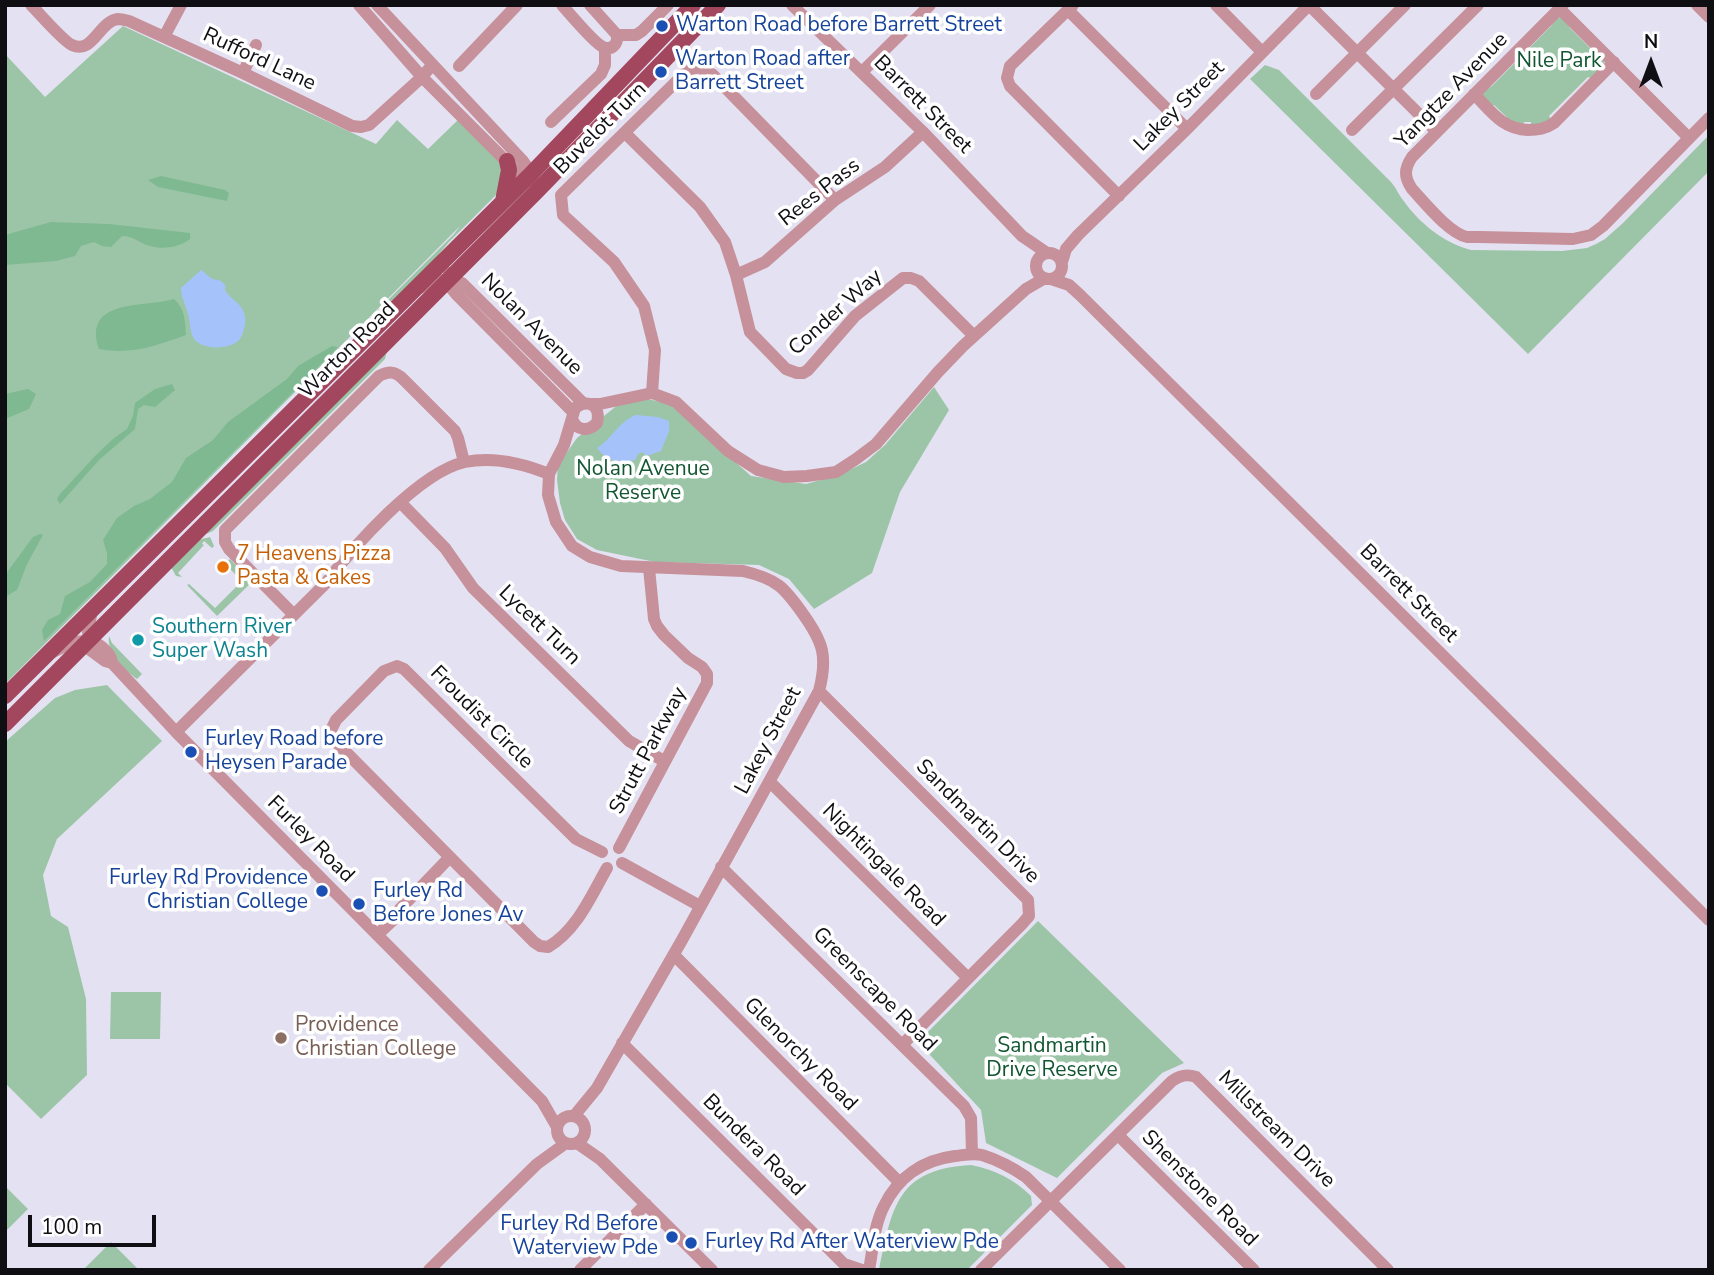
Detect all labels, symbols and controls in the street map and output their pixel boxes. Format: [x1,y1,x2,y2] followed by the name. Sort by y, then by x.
[676,13,1002,39] place label: Warton Road before Barrett Street
[654,18,670,34] marker: Warton Road before Barrett Street
[199,23,319,97] street label: Rufford Lane
[1390,28,1514,154] street label: Yangtze Avenue
[1616,28,1686,98] north arrow
[1644,29,1658,55] text: N
[675,47,850,97] place label: Warton Road after Barrett Street
[1516,49,1602,75] park label: Nile Park
[868,51,976,159] street label: Barrett Street
[1130,57,1230,157] street label: Lakey Street
[653,64,669,80] marker: Warton Road after Barrett Street
[549,77,653,181] street label: Buvelot Turn
[775,154,865,232] street label: Rees Pass
[784,264,888,362] street label: Conder Way
[475,269,587,381] street label: Nolan Avenue
[294,297,402,405] street label: Warton Road
[576,457,710,507] park label: Nolan Avenue Reserve
[1354,540,1462,648] street label: Barrett Street
[237,542,391,592] place label: 7 Heavens Pizza Pasta & Cakes
[215,559,231,575] marker: 7 Heavens Pizza Pasta & Cakes
[493,581,585,671] street label: Lycett Turn
[152,615,292,665] place label: Southern River Super Wash
[130,632,146,648] marker: Southern River Super Wash
[424,661,538,775] street label: Froudist Circle
[605,683,693,819] street label: Strutt Parkway
[730,683,808,799] street label: Lakey Street
[205,727,383,777] place label: Furley Road before Heysen Parade
[183,744,199,760] marker: Furley Road before Heysen Parade
[910,755,1044,889] street label: Sandmartin Drive
[261,791,359,889] street label: Furley Road
[816,799,950,933] street label: Nightingale Road
[109,866,308,916] place label: Furley Rd Providence Christian College
[373,879,523,929] place label: Furley Rd Before Jones Av
[314,883,330,899] marker: Furley Rd Providence Christian College
[351,896,367,912] marker: Furley Rd Before Jones Av
[807,923,941,1057] street label: Greenscape Road
[738,993,862,1117] street label: Glenorchy Road
[295,1013,456,1063] place label: Providence Christian College
[273,1030,289,1046] marker: Providence Christian College
[986,1034,1118,1084] park label: Sandmartin Drive Reserve
[1212,1066,1340,1194] street label: Millstream Drive
[697,1090,809,1202] street label: Bundera Road
[1136,1126,1262,1252] street label: Shenstone Road
[32,1202,159,1246] scale bar
[500,1212,658,1262] place label: Furley Rd Before Waterview Pde
[41,1213,102,1241] text: 100 m
[664,1229,680,1245] marker: Furley Rd Before Waterview Pde
[705,1230,999,1256] place label: Furley Rd After Waterview Pde
[683,1235,699,1251] marker: Furley Rd After Waterview Pde

